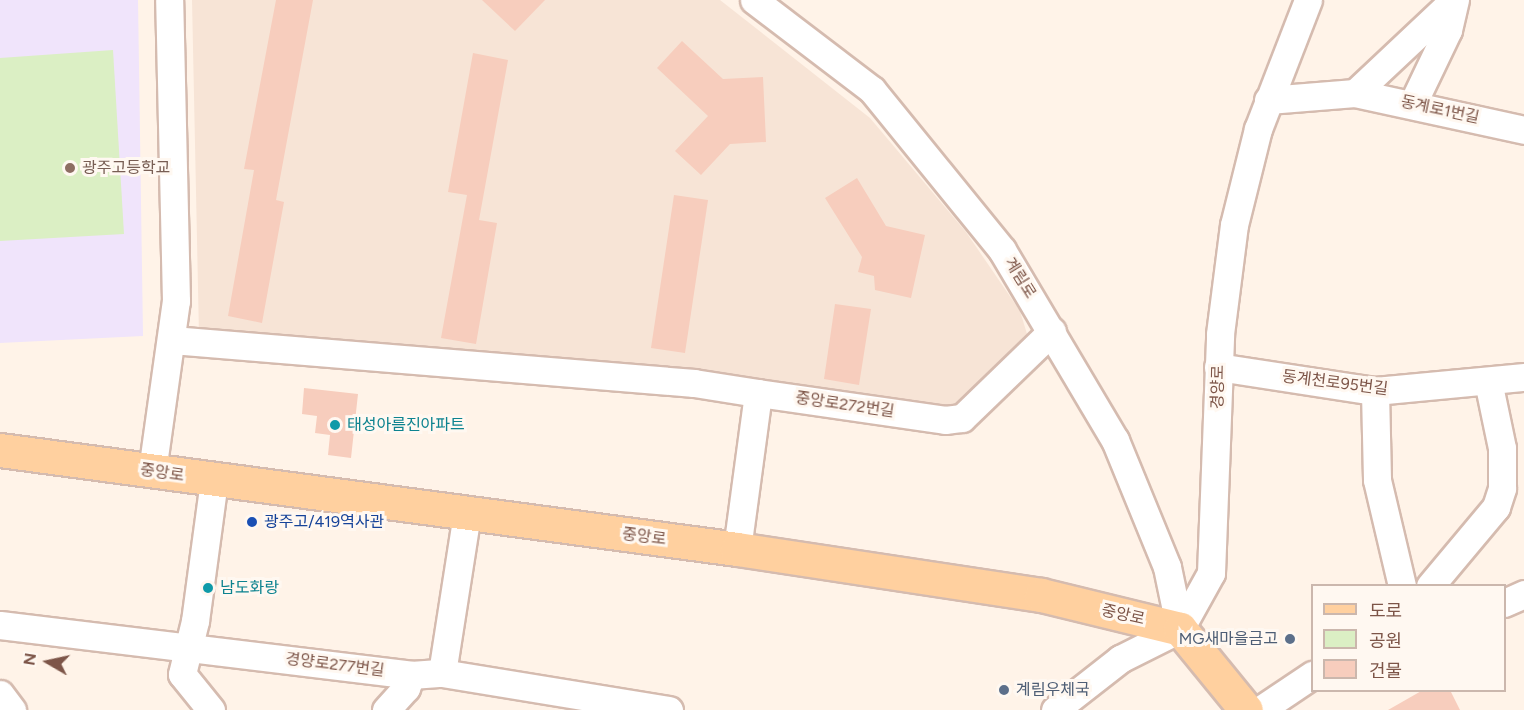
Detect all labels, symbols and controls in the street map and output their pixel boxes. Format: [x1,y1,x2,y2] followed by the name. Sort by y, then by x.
[1399,92,1481,128] street label: 동계로1번길
[82,158,170,178] place label: 광주고등학교
[63,161,77,175] marker: 광주고등학교
[1000,254,1040,302] street label: 계림로
[1208,365,1228,409] street label: 경양로
[1281,367,1389,399] street label: 동계천로95번길
[794,389,896,421] street label: 중앙로272번길
[347,415,465,435] place label: 태성아름진아파트
[328,418,342,432] marker: 태성아름진아파트
[139,460,185,486] street label: 중앙로
[264,512,384,532] place label: 광주고/419역사관
[245,515,259,529] marker: 광주고/419역사관
[621,525,667,549] street label: 중앙로
[220,578,279,598] place label: 남도화랑
[201,581,215,595] marker: 남도화랑
[1311,584,1506,692] legend
[1369,600,1402,622] text: 도로
[1099,601,1147,629] street label: 중앙로
[1179,629,1278,649] place label: MG새마을금고
[1369,630,1402,652] text: 공원
[18,632,78,692] north arrow
[1283,632,1297,646] marker: MG새마을금고
[284,649,386,681] street label: 경양로277번길
[19,652,40,667] text: N
[1369,660,1402,682] text: 건물
[1016,680,1090,700] place label: 계림우체국
[997,683,1011,697] marker: 계림우체국

